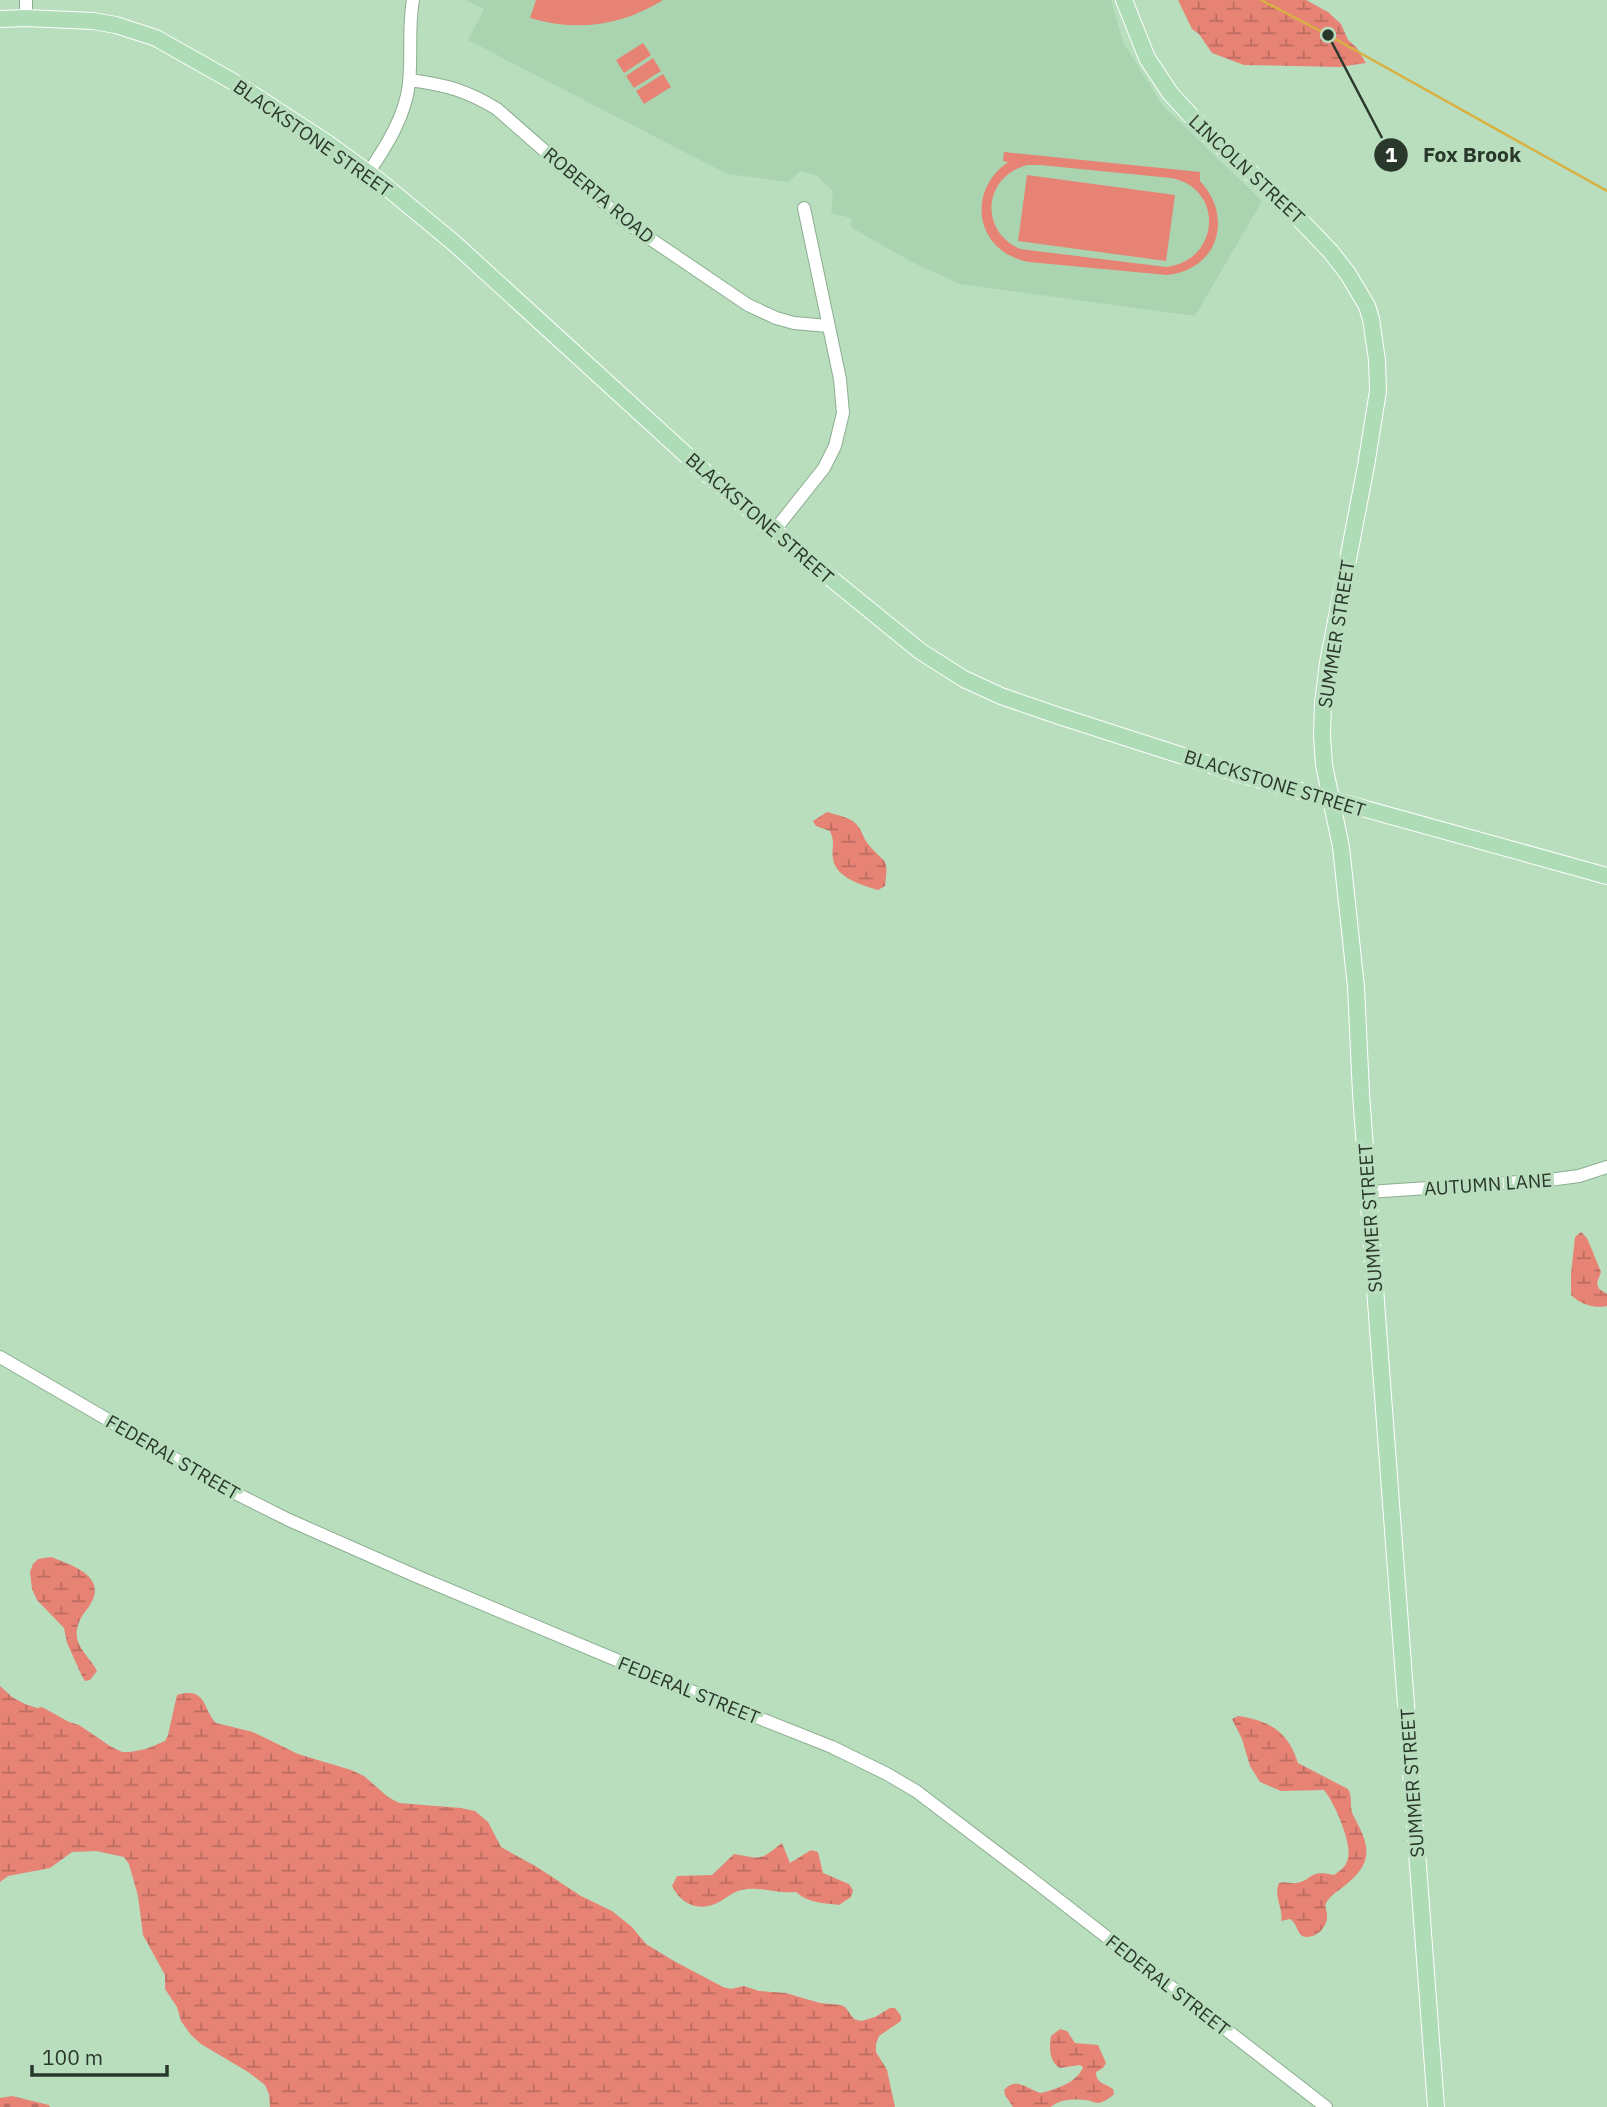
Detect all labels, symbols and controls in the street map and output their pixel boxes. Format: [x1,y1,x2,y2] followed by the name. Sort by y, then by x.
[229,74,397,202] street label: BLACKSTONE STREET
[1184,109,1310,229] street label: LINCOLN STREET
[1374,134,1535,176] callout: Fox Brook
[1385,140,1398,168] text: 1
[1423,140,1522,168] text: Fox Brook
[539,142,659,248] street label: ROBERTA ROAD
[681,447,839,589] street label: BLACKSTONE STREET
[1312,558,1360,710] street label: SUMMER STREET
[1181,744,1369,822] street label: BLACKSTONE STREET
[1353,1143,1387,1293] street label: SUMMER STREET
[1423,1168,1553,1200] street label: AUTUMN LANE
[102,1409,244,1505] street label: FEDERAL STREET
[615,1651,763,1729] street label: FEDERAL STREET
[1395,1708,1429,1858] street label: SUMMER STREET
[1101,1929,1235,2041] street label: FEDERAL STREET
[32,2034,166,2078] scale bar
[42,2043,103,2071] text: 100 m

